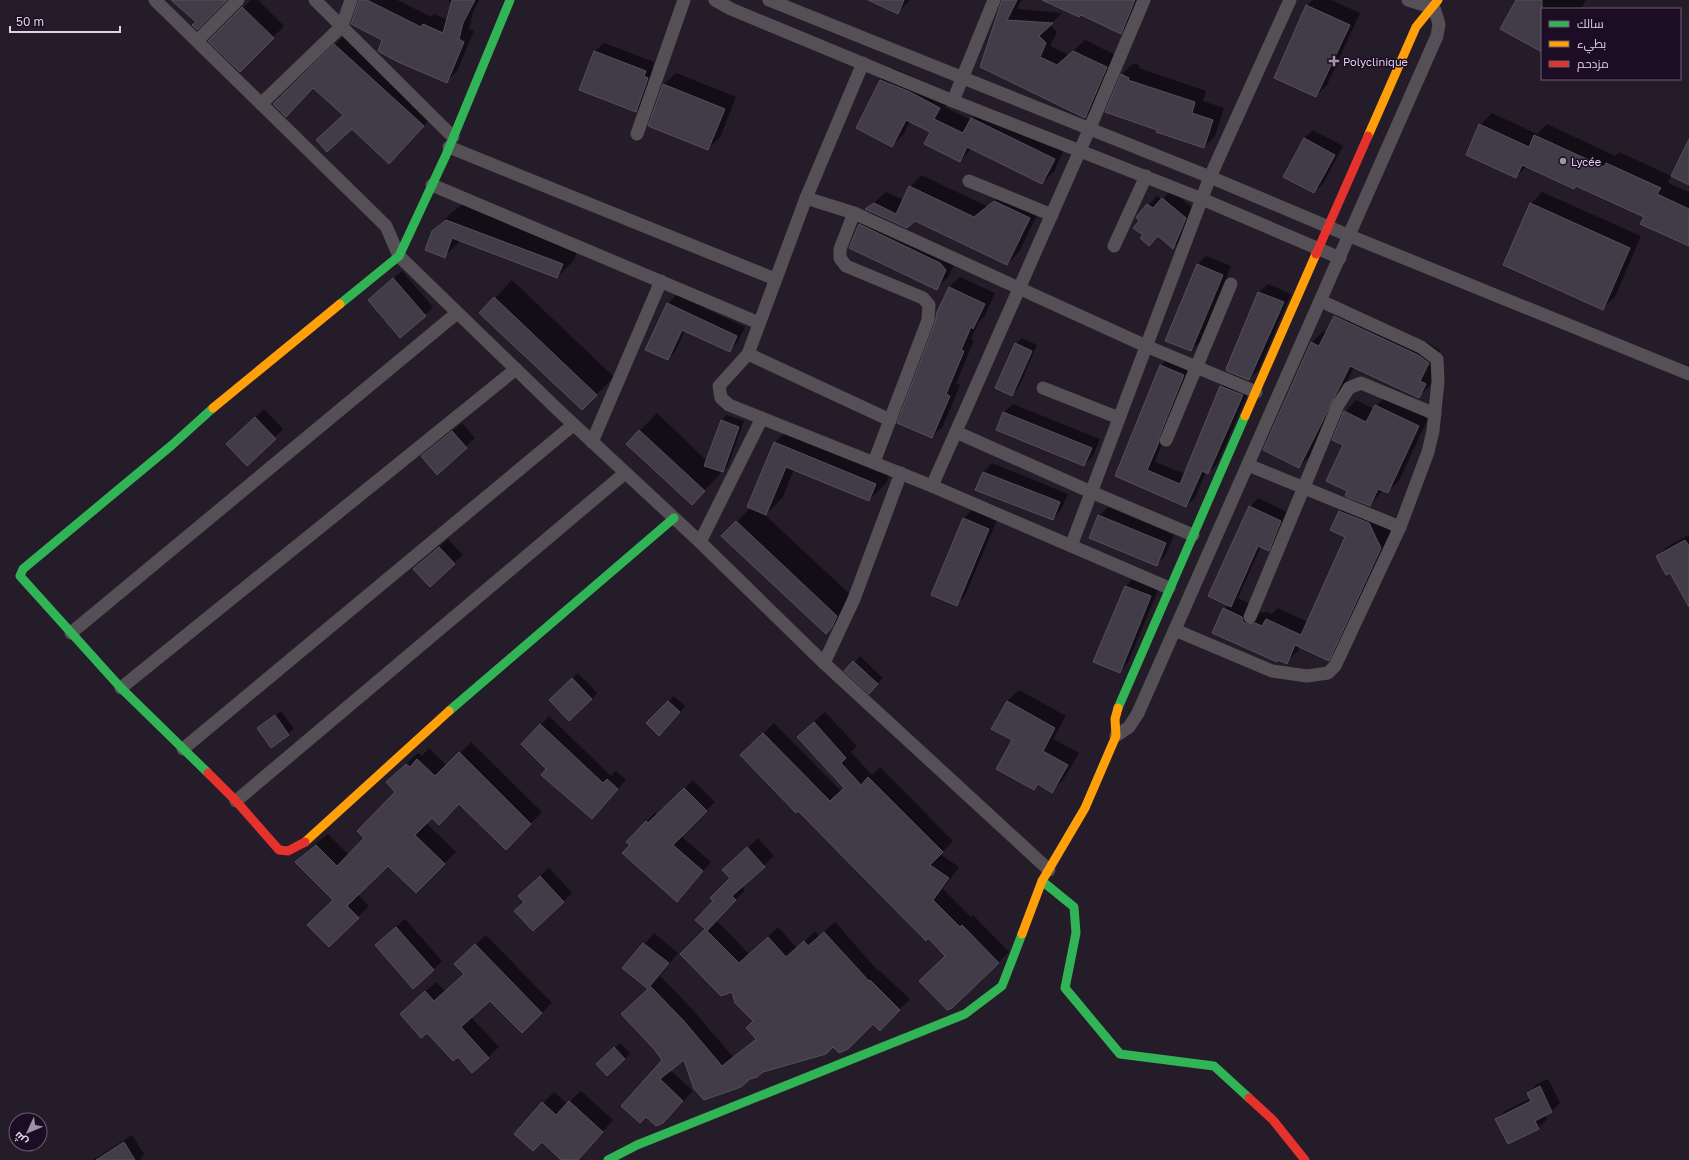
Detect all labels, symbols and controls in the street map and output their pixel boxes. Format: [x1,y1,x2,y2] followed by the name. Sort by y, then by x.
[10,8,120,34] scale bar
[1541,8,1681,80] legend
[16,14,44,29] text: 50 m
[1577,16,1604,31] text: سالك
[1577,36,1606,54] text: بطيء
[1328,55,1340,67] marker: Polyclinique
[1343,55,1408,68] place label: Polyclinique
[1577,56,1609,72] text: مزدحم
[1571,155,1601,168] place label: Lycée
[1558,156,1568,166] marker: Lycée
[8,1112,48,1152] north arrow
[11,1129,31,1149] text: ش

